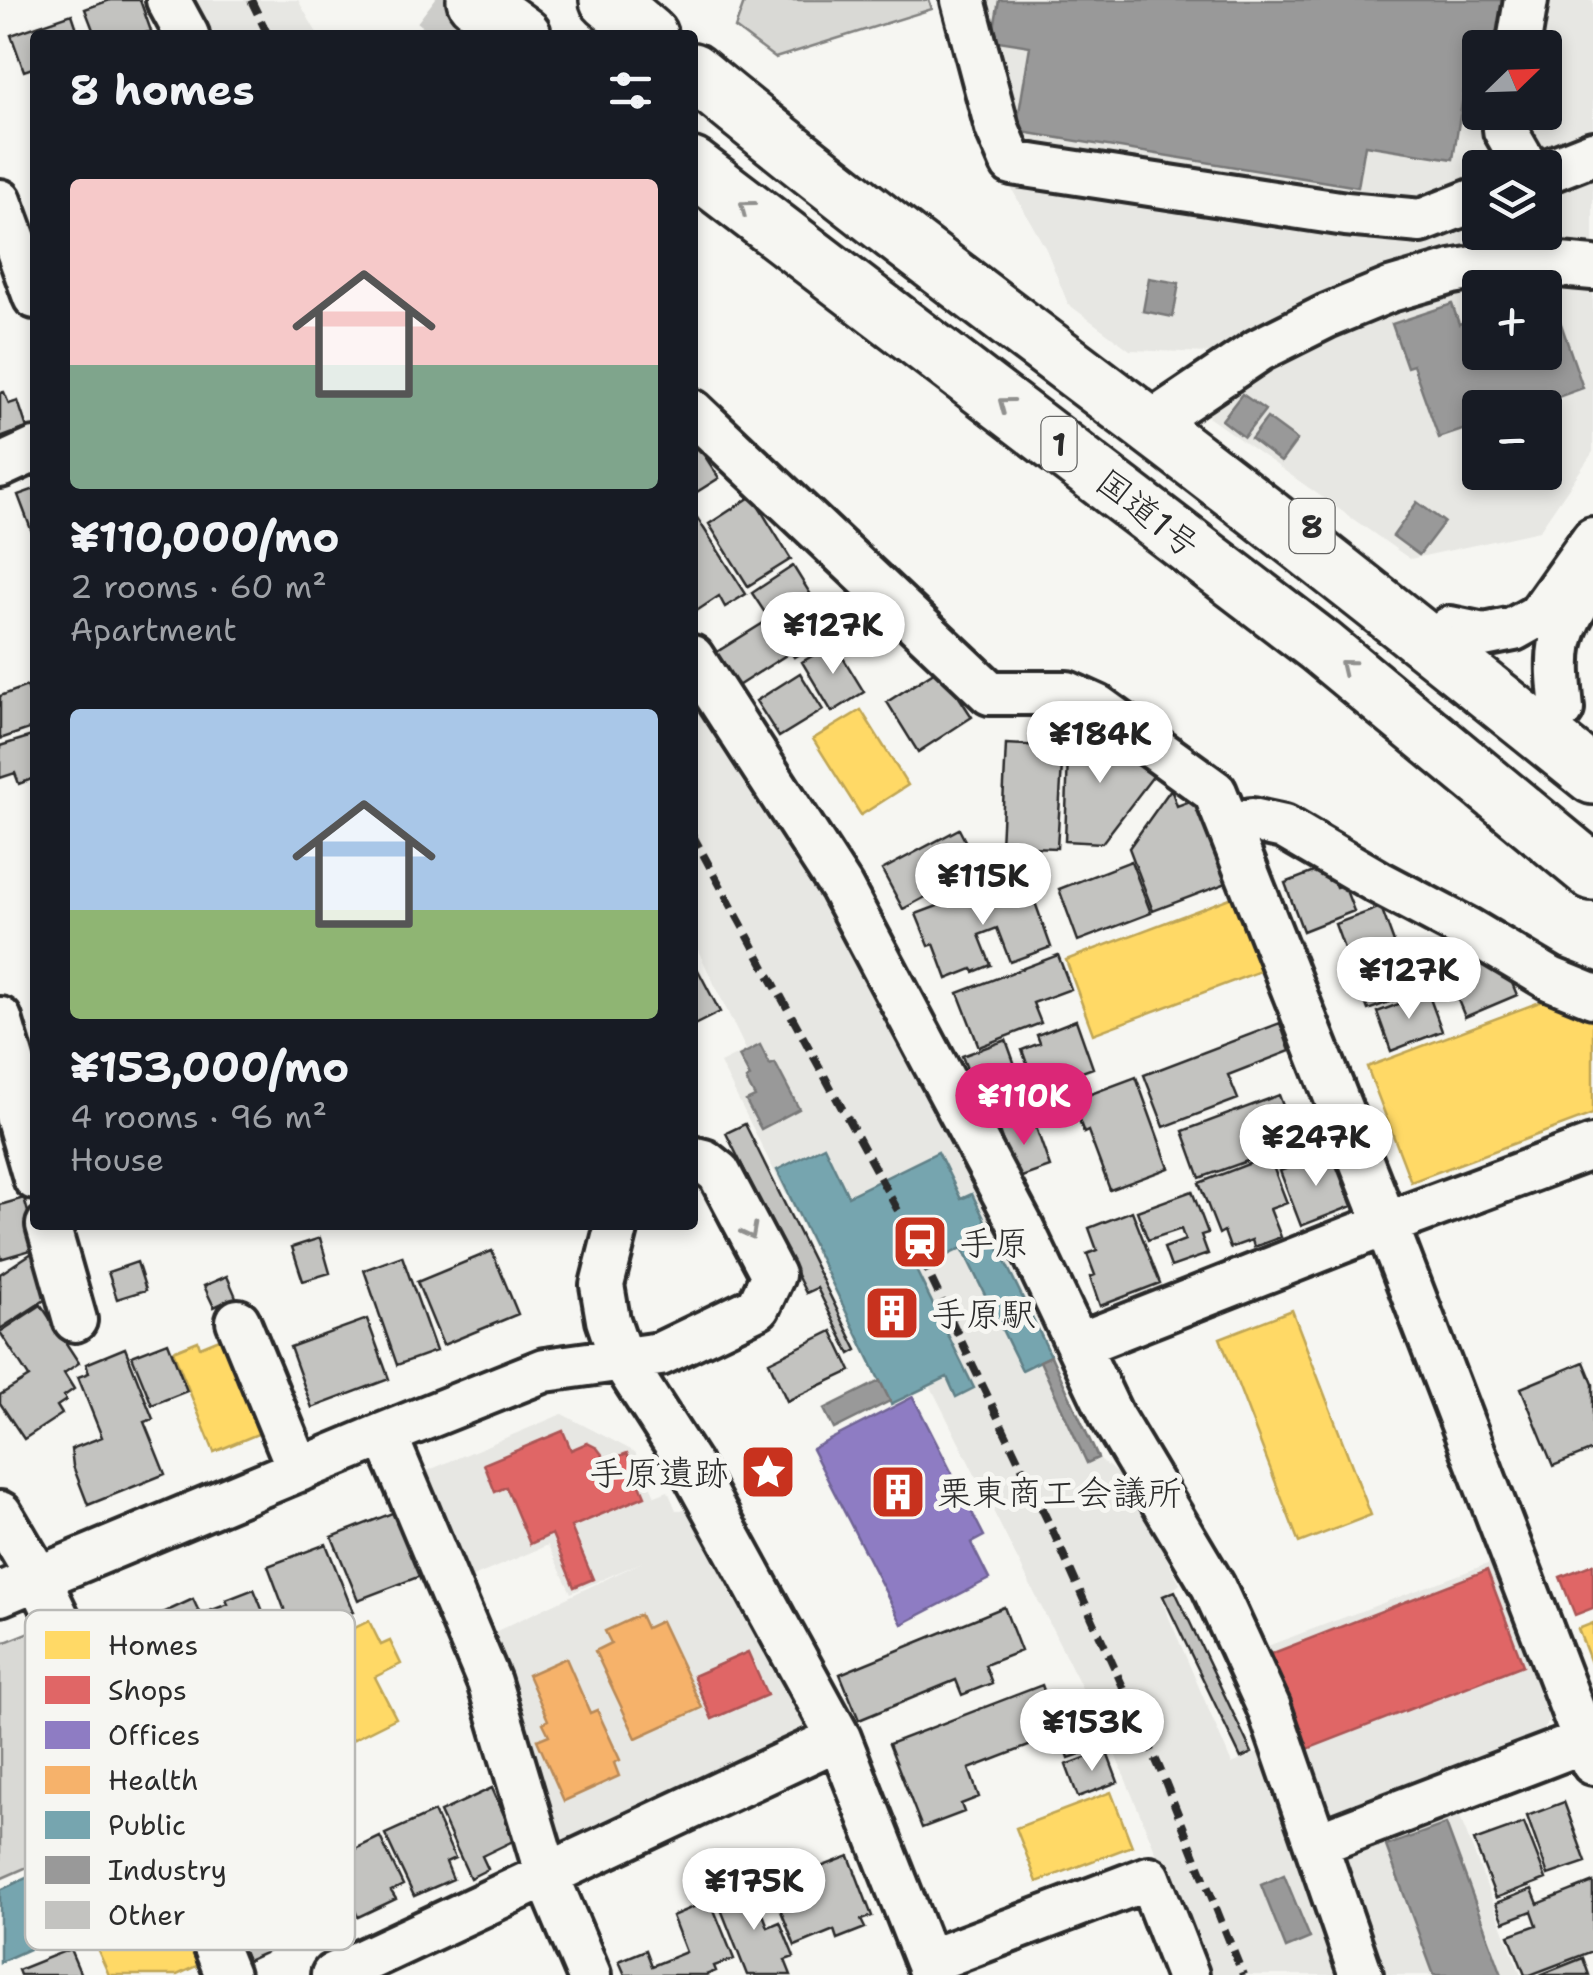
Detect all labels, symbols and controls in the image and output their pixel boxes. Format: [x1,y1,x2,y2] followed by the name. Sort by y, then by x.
[1462,30,1562,130] north arrow
[1462,30,1562,490] map controls
[70,62,255,118] text: 8 homes
[603,63,658,118] icon: filters
[1462,150,1562,250] button: layers
[739,202,757,219] one-way arrow
[274,244,454,424] icon: home
[1462,270,1562,370] button: +
[1462,390,1562,490] button: −
[998,398,1016,415] one-way arrow
[1042,417,1076,471] road number: 1
[1086,458,1210,568] street label: 国道1号
[1290,499,1334,553] road number: 8
[70,509,339,565] text: ¥110,000/mo
[70,565,327,608] text: 2 rooms · 60 m²
[763,592,903,677] pin: ¥127K
[783,603,883,646] text: ¥127K
[70,608,237,651] text: Apartment
[1339,660,1357,678] one-way arrow
[1030,701,1170,786] pin: ¥184K
[1049,712,1151,755] text: ¥184K
[274,774,454,954] icon: home
[913,843,1053,928] pin: ¥115K
[937,854,1029,897] text: ¥115K
[1339,937,1479,1022] pin: ¥127K
[1359,948,1459,991] text: ¥127K
[70,1039,349,1095] text: ¥153,000/mo
[954,1063,1094,1148] pin: ¥110K
[977,1074,1071,1117] text: ¥110K
[70,1095,327,1138] text: 4 rooms · 96 m²
[1246,1104,1386,1189] pin: ¥247K
[1262,1115,1370,1158] text: ¥247K
[70,1138,164,1181] text: House
[890,1212,950,1272] station icon: 手原
[959,1219,1029,1266] place label: 手原
[738,1221,757,1239] one-way arrow
[862,1283,922,1343] building icon: 手原駅
[931,1290,1036,1337] place label: 手原駅
[738,1442,798,1502] place icon: 手原遺跡
[589,1449,729,1496] place label: 手原遺跡
[868,1462,928,1522] building icon: 栗東商工会議所
[937,1469,1182,1516] place label: 栗東商工会議所
[25,1610,355,1950] legend
[108,1626,198,1664] text: Homes
[108,1671,187,1709] text: Shops
[1022,1689,1162,1774] pin: ¥153K
[1042,1700,1142,1743] text: ¥153K
[108,1716,200,1754] text: Offices
[108,1761,199,1799] text: Health
[108,1806,186,1844] text: Public
[684,1848,824,1933] pin: ¥175K
[108,1851,227,1889] text: Industry
[704,1859,804,1902] text: ¥175K
[108,1896,186,1934] text: Other

